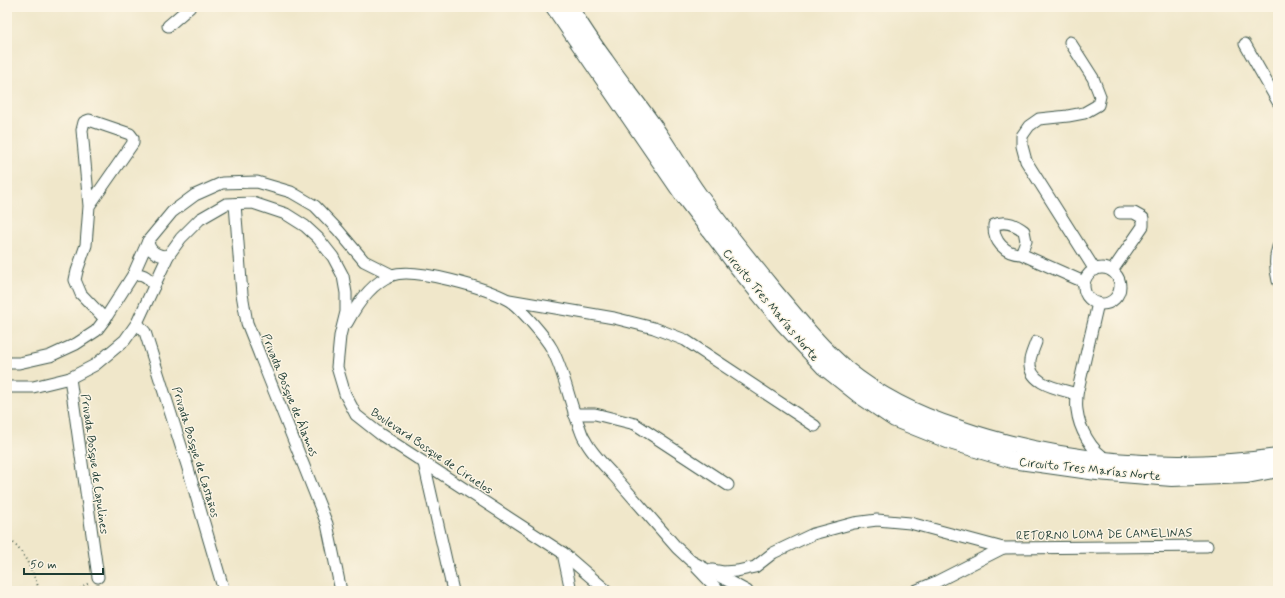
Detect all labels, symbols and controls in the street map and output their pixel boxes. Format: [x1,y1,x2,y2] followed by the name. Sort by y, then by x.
[718,246,822,366] street label: Circuito Tres Marías Norte
[257,332,321,459] street label: Privada Bosque de Álamos
[168,385,223,520] street label: Privada Bosque de Castaños
[76,393,112,535] street label: Privada Bosque de Capulines
[367,405,496,499] street label: Boulevard Bosque de Ciruelos
[1018,455,1162,485] street label: Circuito Tres Marías Norte
[1016,525,1193,545] street label: RETORNO LOMA DE CAMELINAS
[24,550,103,576] scale bar
[30,557,57,573] text: 50 m

